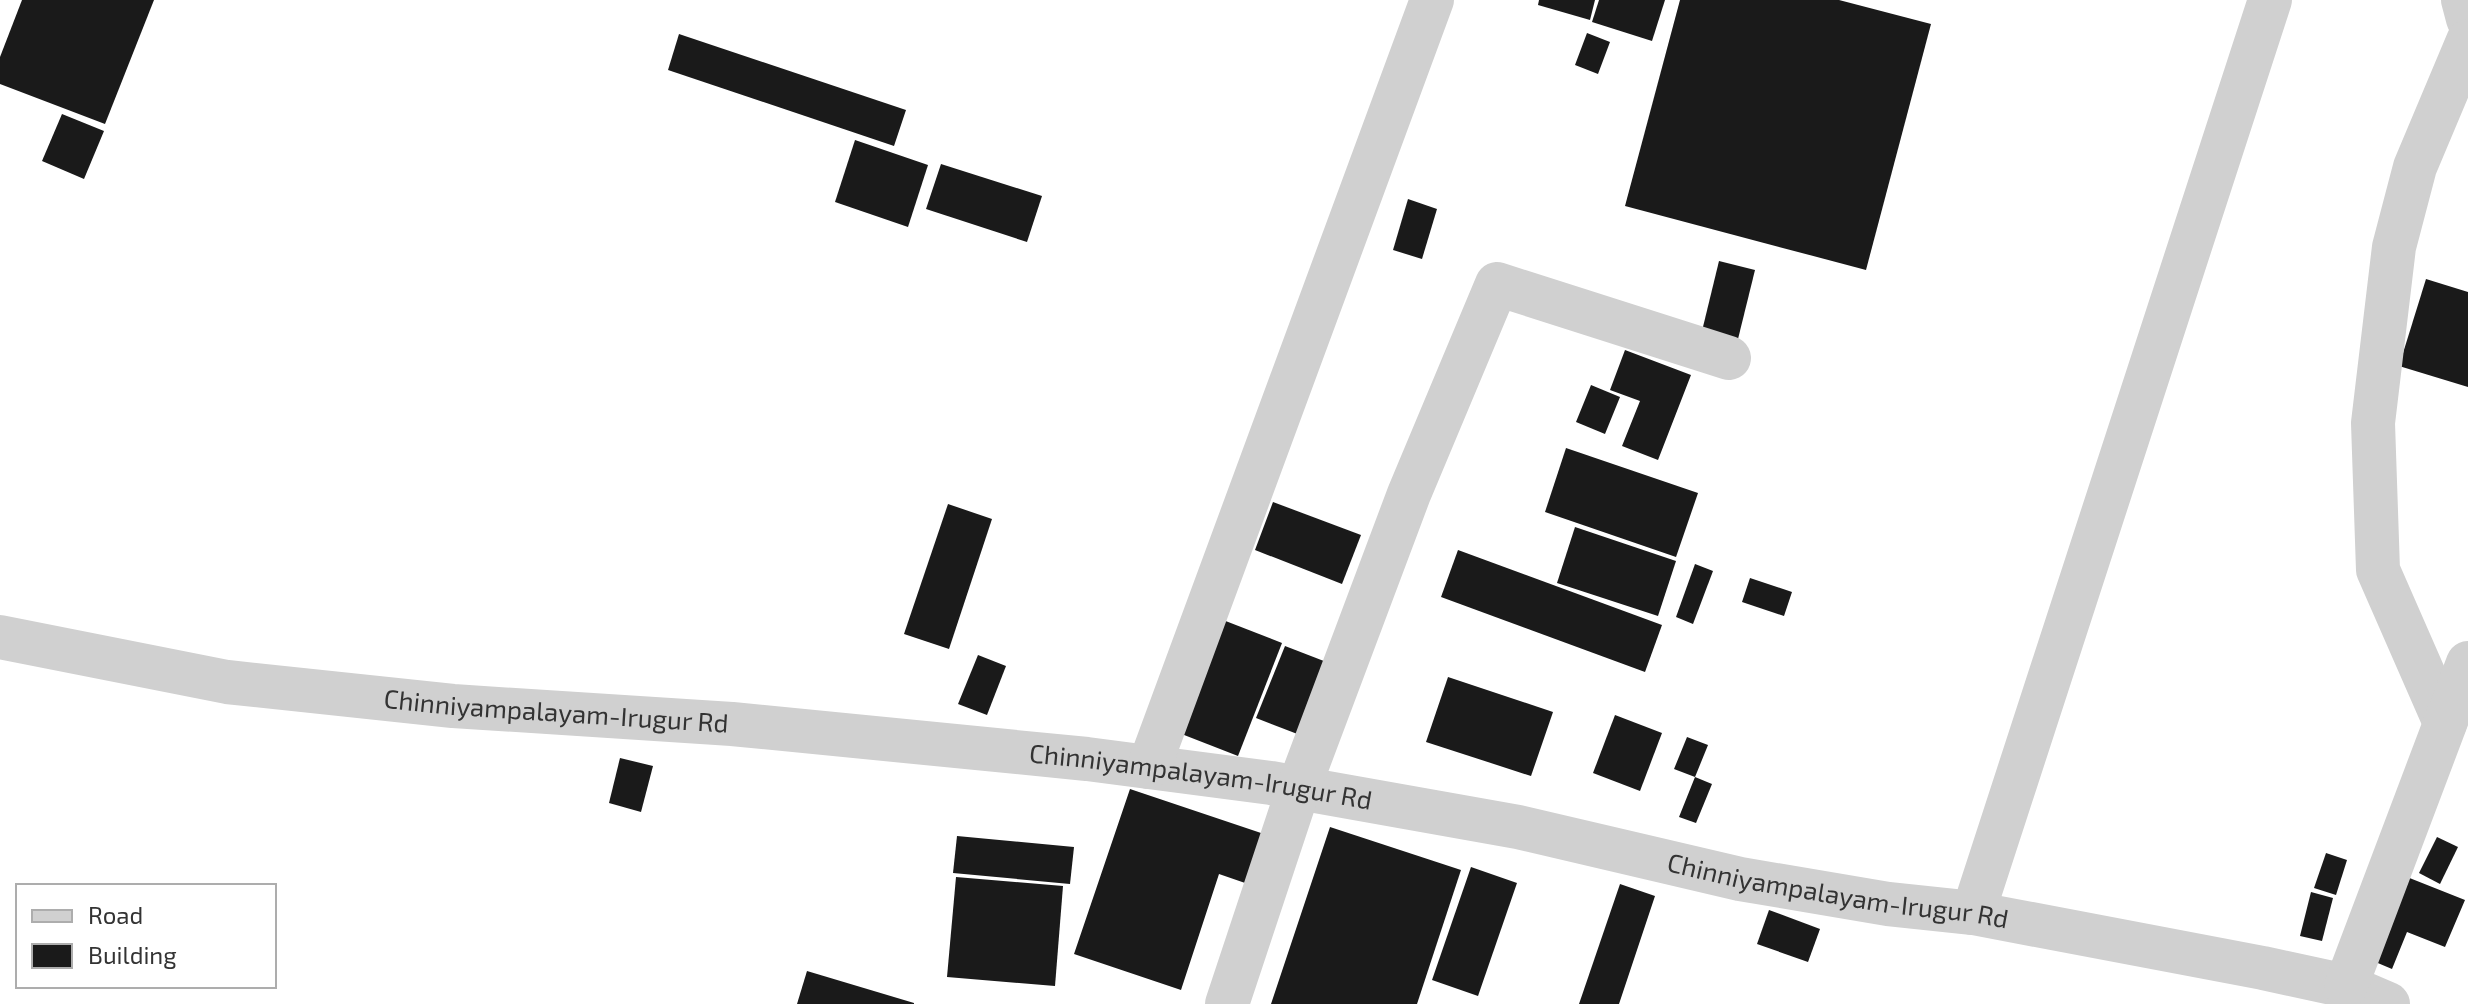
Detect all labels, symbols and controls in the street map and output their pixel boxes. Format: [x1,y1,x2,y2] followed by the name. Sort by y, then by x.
[382,682,730,738] street label: Chinniyampalayam-Irugur Rd
[1028,736,1375,815] street label: Chinniyampalayam-Irugur Rd
[1665,846,2011,933] street label: Chinniyampalayam-Irugur Rd
[16,884,276,988] legend
[88,900,143,929] text: Road
[88,940,177,969] text: Building

